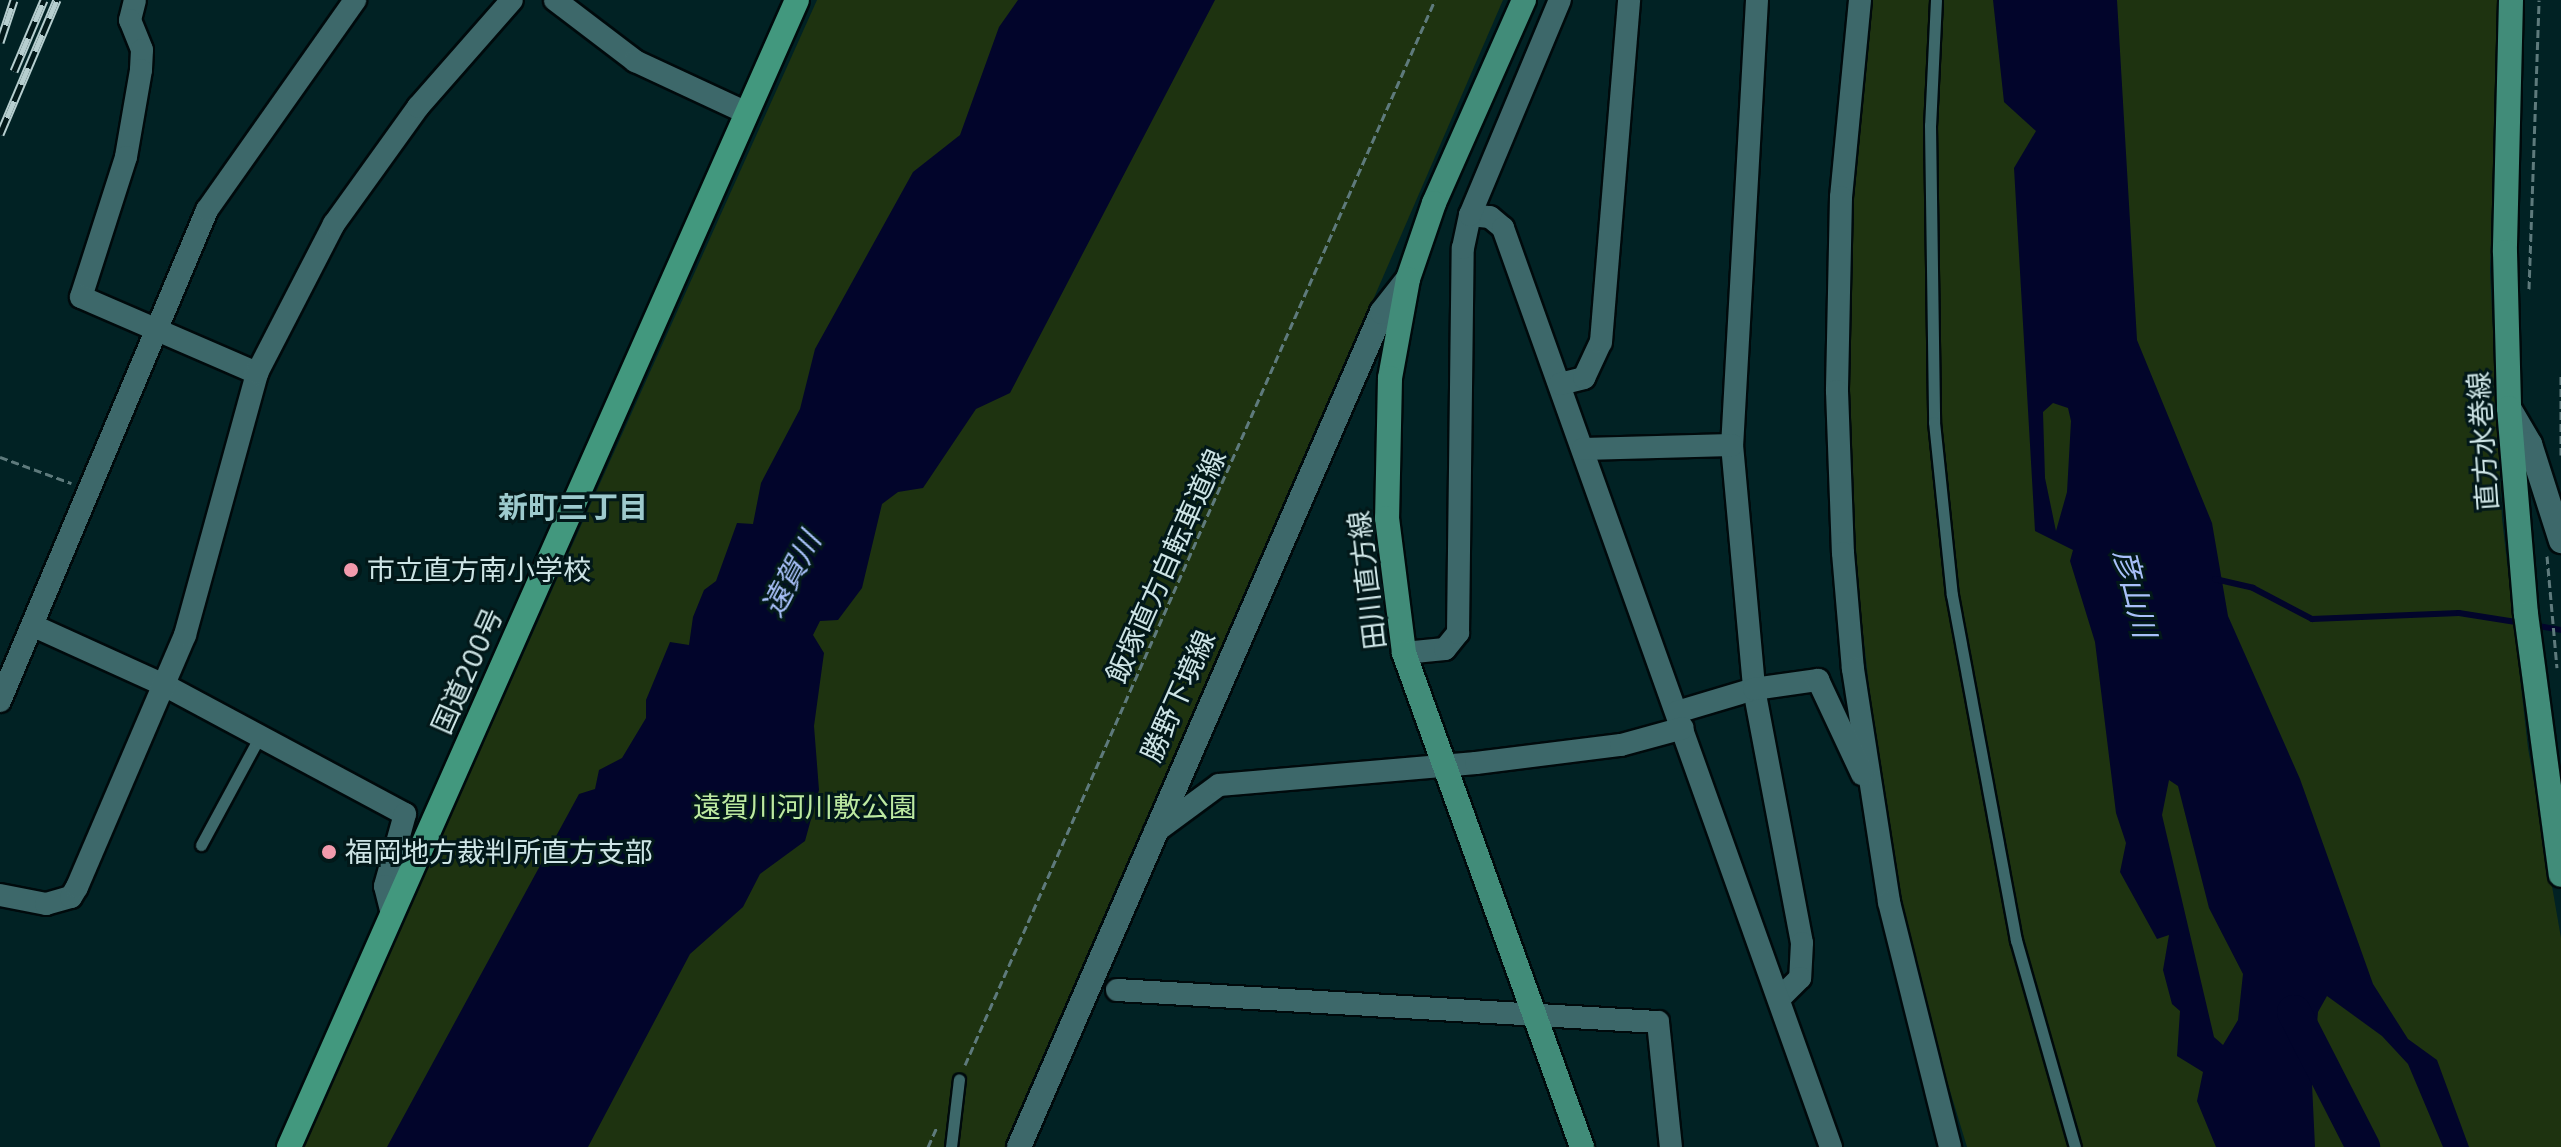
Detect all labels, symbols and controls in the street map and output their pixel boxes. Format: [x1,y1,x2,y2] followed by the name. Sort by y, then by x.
[2461,370,2505,512] street label: 直方水巻線
[1099,444,1233,688] street label: 飯塚直方自転車道線
[498,489,648,525] district label: 新町三丁目
[1342,508,1392,652] street label: 田川直方線
[754,526,828,622] water label: 遠賀川
[2107,545,2163,641] water label: 彦山川
[367,553,591,587] place label: 市立直方南小学校
[342,561,360,579] marker: 市立直方南小学校
[424,603,510,739] street label: 国道200号
[1134,625,1222,767] street label: 勝野下境線
[693,790,917,824] park label: 遠賀川河川敷公園
[345,835,653,869] place label: 福岡地方裁判所直方支部
[320,843,338,861] marker: 福岡地方裁判所直方支部

